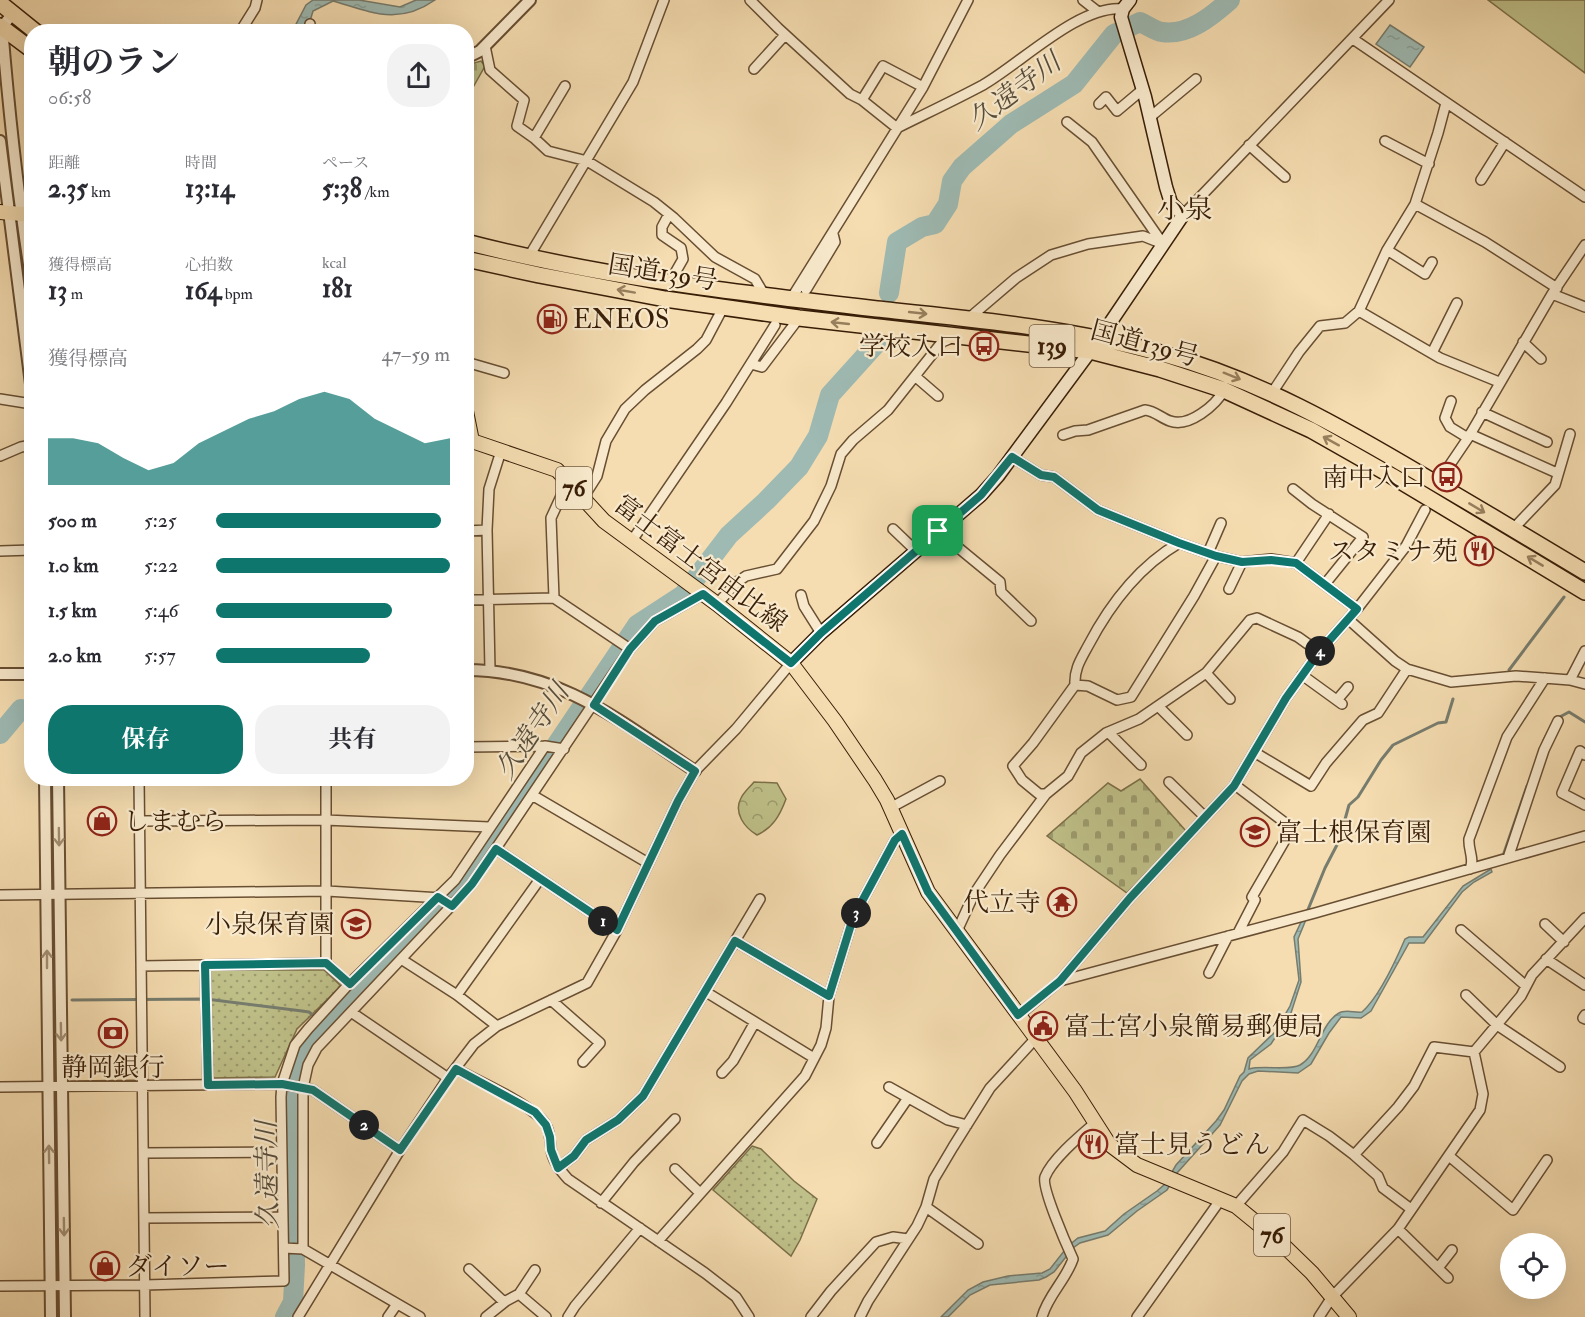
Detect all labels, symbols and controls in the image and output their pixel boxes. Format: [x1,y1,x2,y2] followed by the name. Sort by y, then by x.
[48,42,180,83] text: 朝のラン
[387,44,450,107] button: share
[961,44,1070,137] water label: 久遠寺川
[48,85,91,110] text: 06:58
[48,153,80,173] text: 距離
[185,153,217,173] text: 時間
[322,153,369,173] text: ペース
[48,173,88,205] text: 2.35
[185,173,234,205] text: 13:14
[322,173,362,205] text: 5:38
[88,182,111,202] text: km
[362,182,390,202] text: /km
[1157,192,1213,227] district label: 小泉
[606,249,720,297] street label: 国道139号
[322,253,347,273] text: kcal
[48,255,112,275] text: 獲得標高
[185,255,233,275] text: 心拍数
[322,273,353,305] text: 181
[48,275,67,307] text: 13
[185,275,221,307] text: 164
[67,284,83,304] text: m
[221,284,253,304] text: bpm
[617,286,636,297] one-way arrow
[536,303,568,335] fuel station icon: ENEOS
[573,304,669,336] place label: ENEOS
[908,308,927,319] one-way arrow
[1087,314,1202,374] street label: 国道139号
[830,317,850,328] one-way arrow
[1030,325,1074,367] road number: 139
[968,330,1000,362] bus stop icon: 学校入口
[859,331,963,363] place label: 学校入口
[382,342,450,367] text: 47–59 m
[48,346,128,371] text: 獲得標高
[1222,371,1240,382] one-way arrow
[1322,435,1340,446] one-way arrow
[1431,461,1463,493] bus stop icon: 南中入口
[1322,462,1426,494] place label: 南中入口
[556,467,592,509] road number: 76
[608,488,793,639] street label: 富士富士宮由比線
[1468,502,1485,514] one-way arrow
[912,505,963,556] pin
[48,508,97,533] text: 500 m
[144,508,177,533] text: 5:25
[921,514,954,547] icon: arrive
[1463,535,1495,567] restaurant icon: スタミナ苑
[1328,536,1458,568] place label: スタミナ苑
[48,553,99,578] text: 1.0 km
[144,553,178,578] text: 5:22
[1527,555,1544,567] one-way arrow
[48,598,97,623] text: 1.5 km
[144,598,179,623] text: 5:46
[1305,636,1335,666] pin: 4
[1316,641,1324,661] text: 4
[48,643,102,668] text: 2.0 km
[144,643,176,668] text: 5:57
[489,675,578,785] water label: 久遠寺川
[48,705,243,774] button: 保存
[255,705,450,774] button: 共有
[86,805,118,837] shop icon: しまむら
[123,806,227,838] place label: しまむら
[1239,816,1271,848] school or university icon: 富士根保育園
[1276,817,1432,849] place label: 富士根保育園
[53,826,65,846] one-way arrow
[1046,886,1078,918] temple icon: 代立寺
[963,887,1041,919] place label: 代立寺
[841,898,871,928] pin: 3
[853,903,859,923] text: 3
[588,906,618,936] pin: 1
[340,908,372,940] school or university icon: 小泉保育園
[205,909,335,941] place label: 小泉保育園
[600,911,606,931] text: 1
[41,949,53,969] one-way arrow
[1027,1010,1059,1042] public building icon: 富士宮小泉簡易郵便局
[1064,1011,1324,1043] place label: 富士宮小泉簡易郵便局
[97,1017,129,1049] bank icon: 静岡銀行
[55,1021,67,1041] one-way arrow
[61,1052,165,1084] place label: 静岡銀行
[349,1110,379,1140] pin: 2
[360,1115,368,1135] text: 2
[250,1118,285,1229] water label: 久遠寺川
[1077,1128,1109,1160] restaurant icon: 富士見うどん
[1114,1129,1270,1161] place label: 富士見うどん
[43,1144,55,1164] one-way arrow
[1254,1214,1290,1256] road number: 76
[58,1216,70,1236] one-way arrow
[1500,1233,1566,1299] map controls
[1500,1233,1566,1299] button: locate
[89,1250,121,1282] shop icon: ダイソー
[126,1251,229,1283] place label: ダイソー

